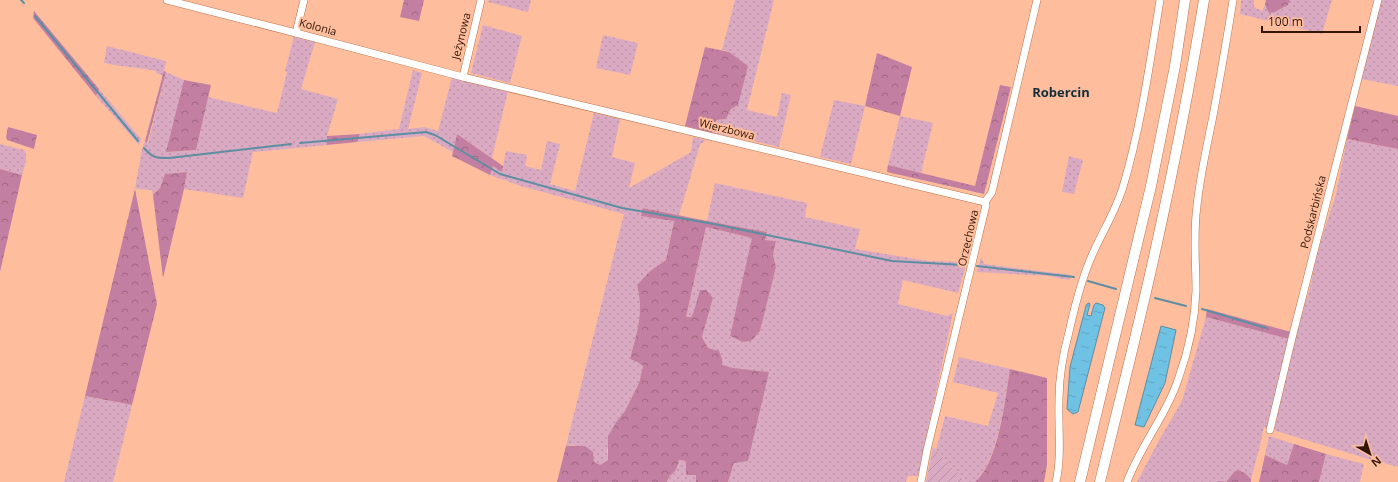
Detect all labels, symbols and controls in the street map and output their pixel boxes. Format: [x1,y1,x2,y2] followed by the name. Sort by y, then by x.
[1262,8,1360,34] scale bar
[447,11,474,62] street label: Jeżynowa
[1268,13,1303,30] text: 100 m
[298,14,339,39] street label: Kolonia
[1032,83,1090,101] district label: Robercin
[698,114,756,143] street label: Wierzbowa
[1296,174,1329,250] street label: Podskarbińska
[954,208,981,268] street label: Orzechowa
[1350,434,1390,474] north arrow
[1368,454,1385,471] text: N

